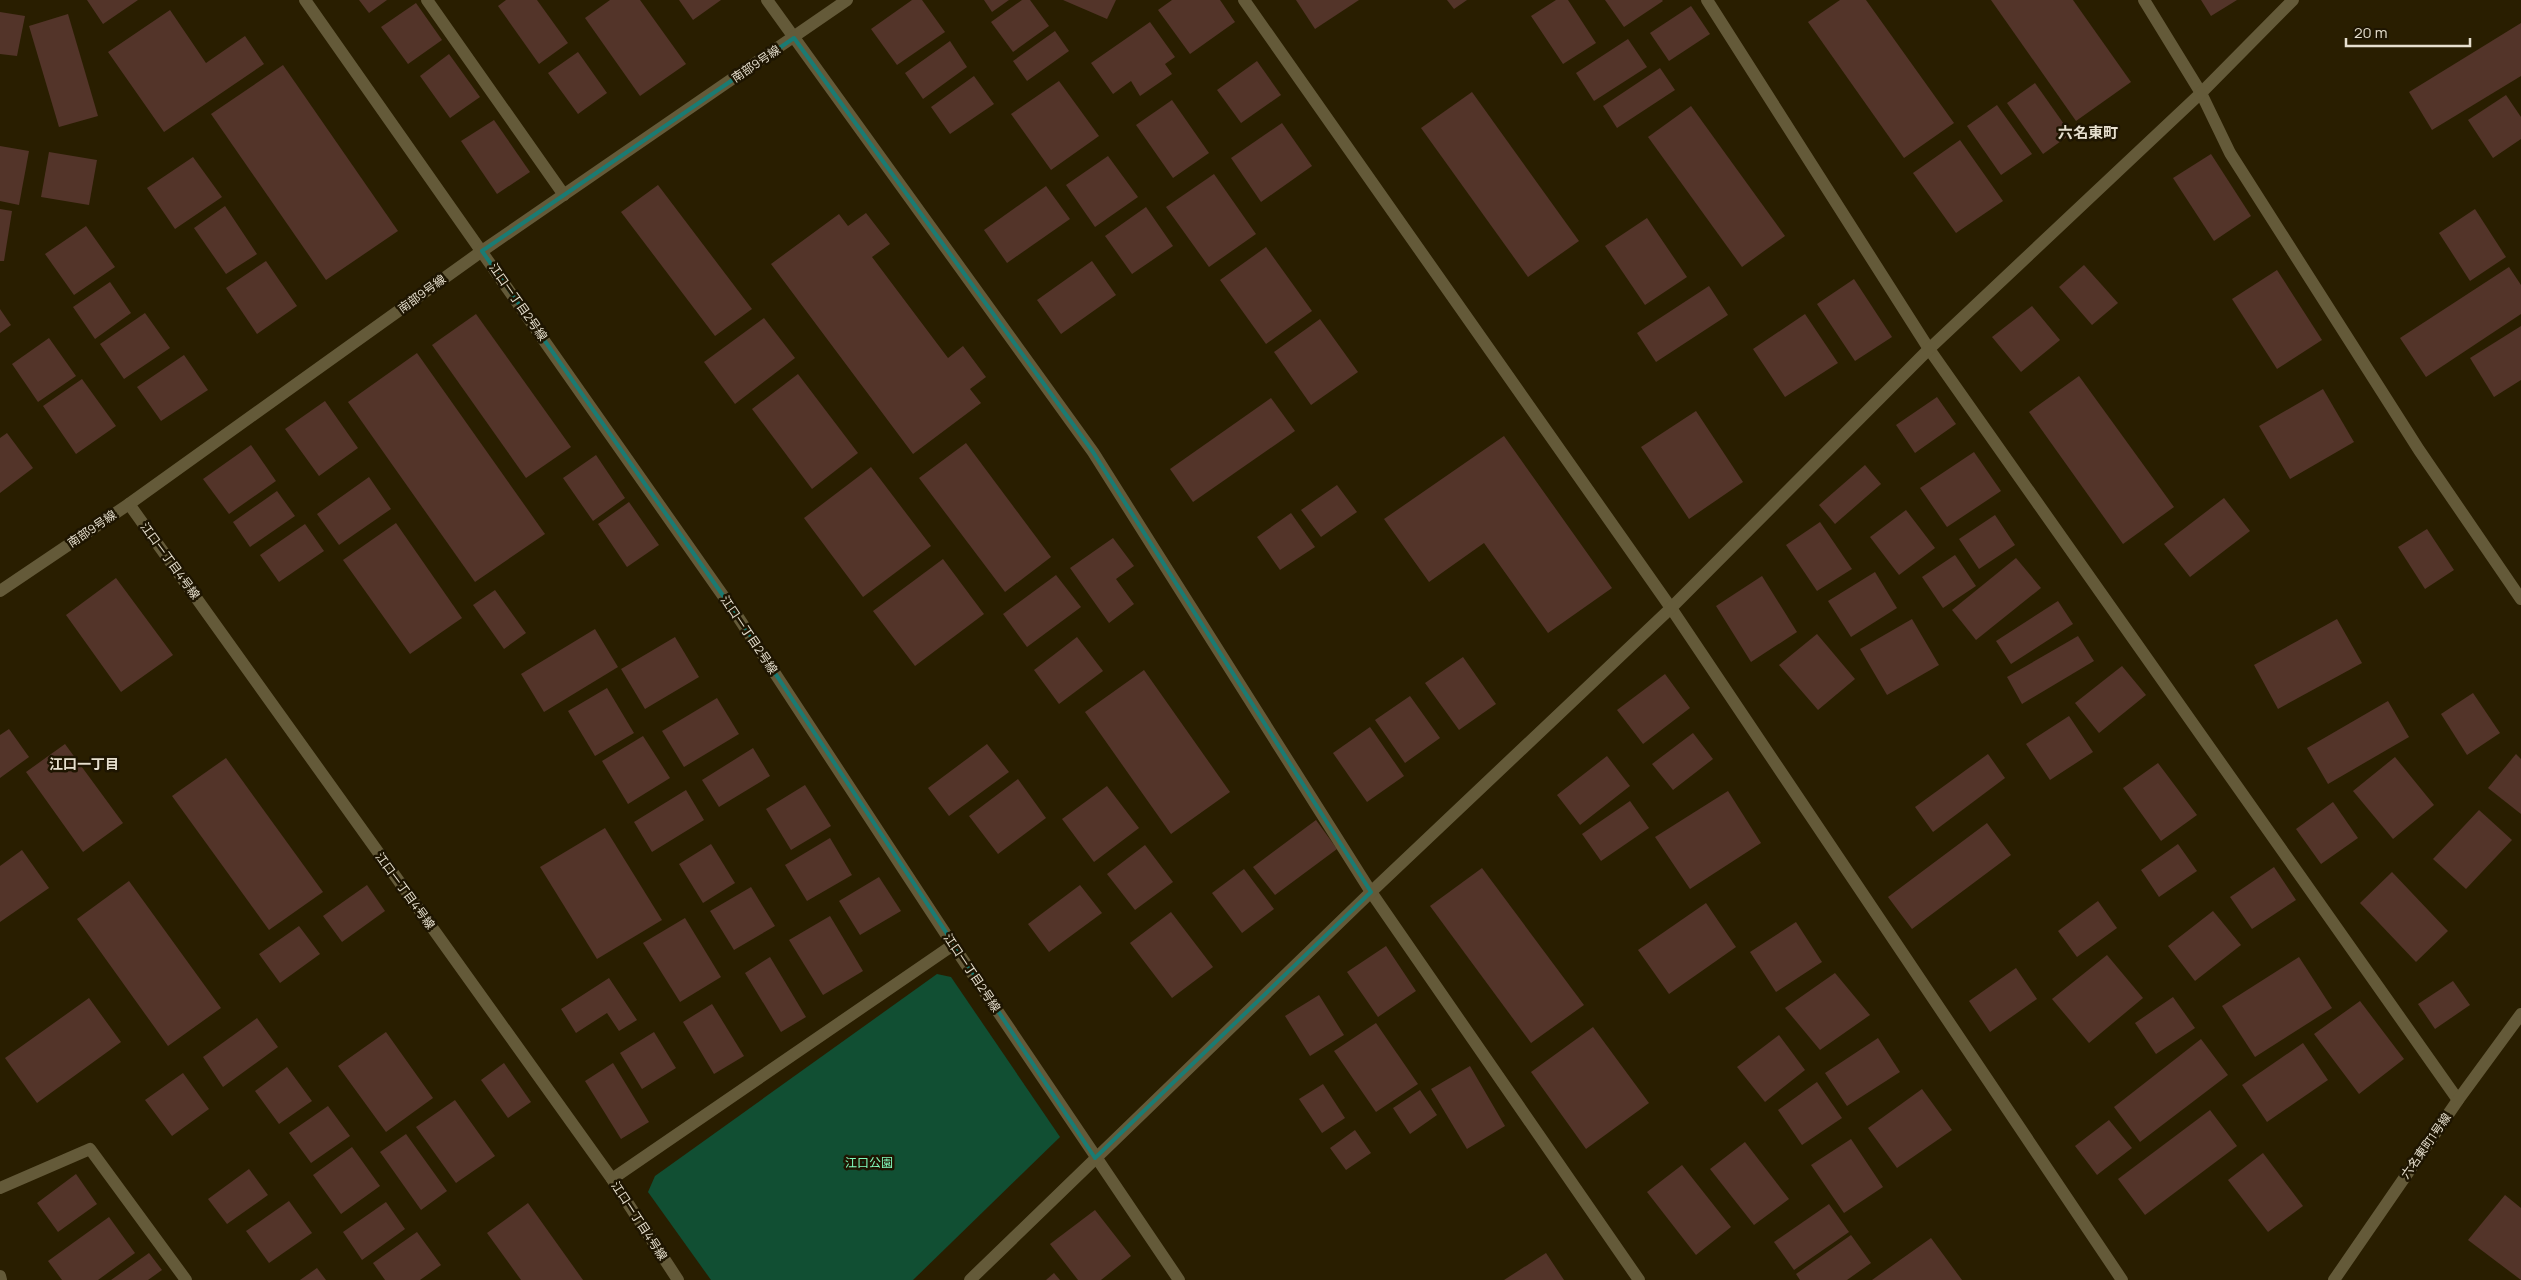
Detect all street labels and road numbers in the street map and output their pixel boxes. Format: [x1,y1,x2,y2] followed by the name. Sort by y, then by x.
[728,41,783,86] street label: 南部9号線
[485,260,551,344] street label: 江口一丁目2号線
[394,270,449,317] street label: 南部9号線
[64,506,119,551] street label: 南部9号線
[137,519,204,603] street label: 江口一丁目4号線
[717,592,782,677] street label: 江口一丁目2号線
[372,849,439,933] street label: 江口一丁目4号線
[940,930,1005,1015] street label: 江口一丁目2号線
[2397,1109,2455,1182] street label: 六名東町1号線
[607,1178,671,1264] street label: 江口一丁目4号線

